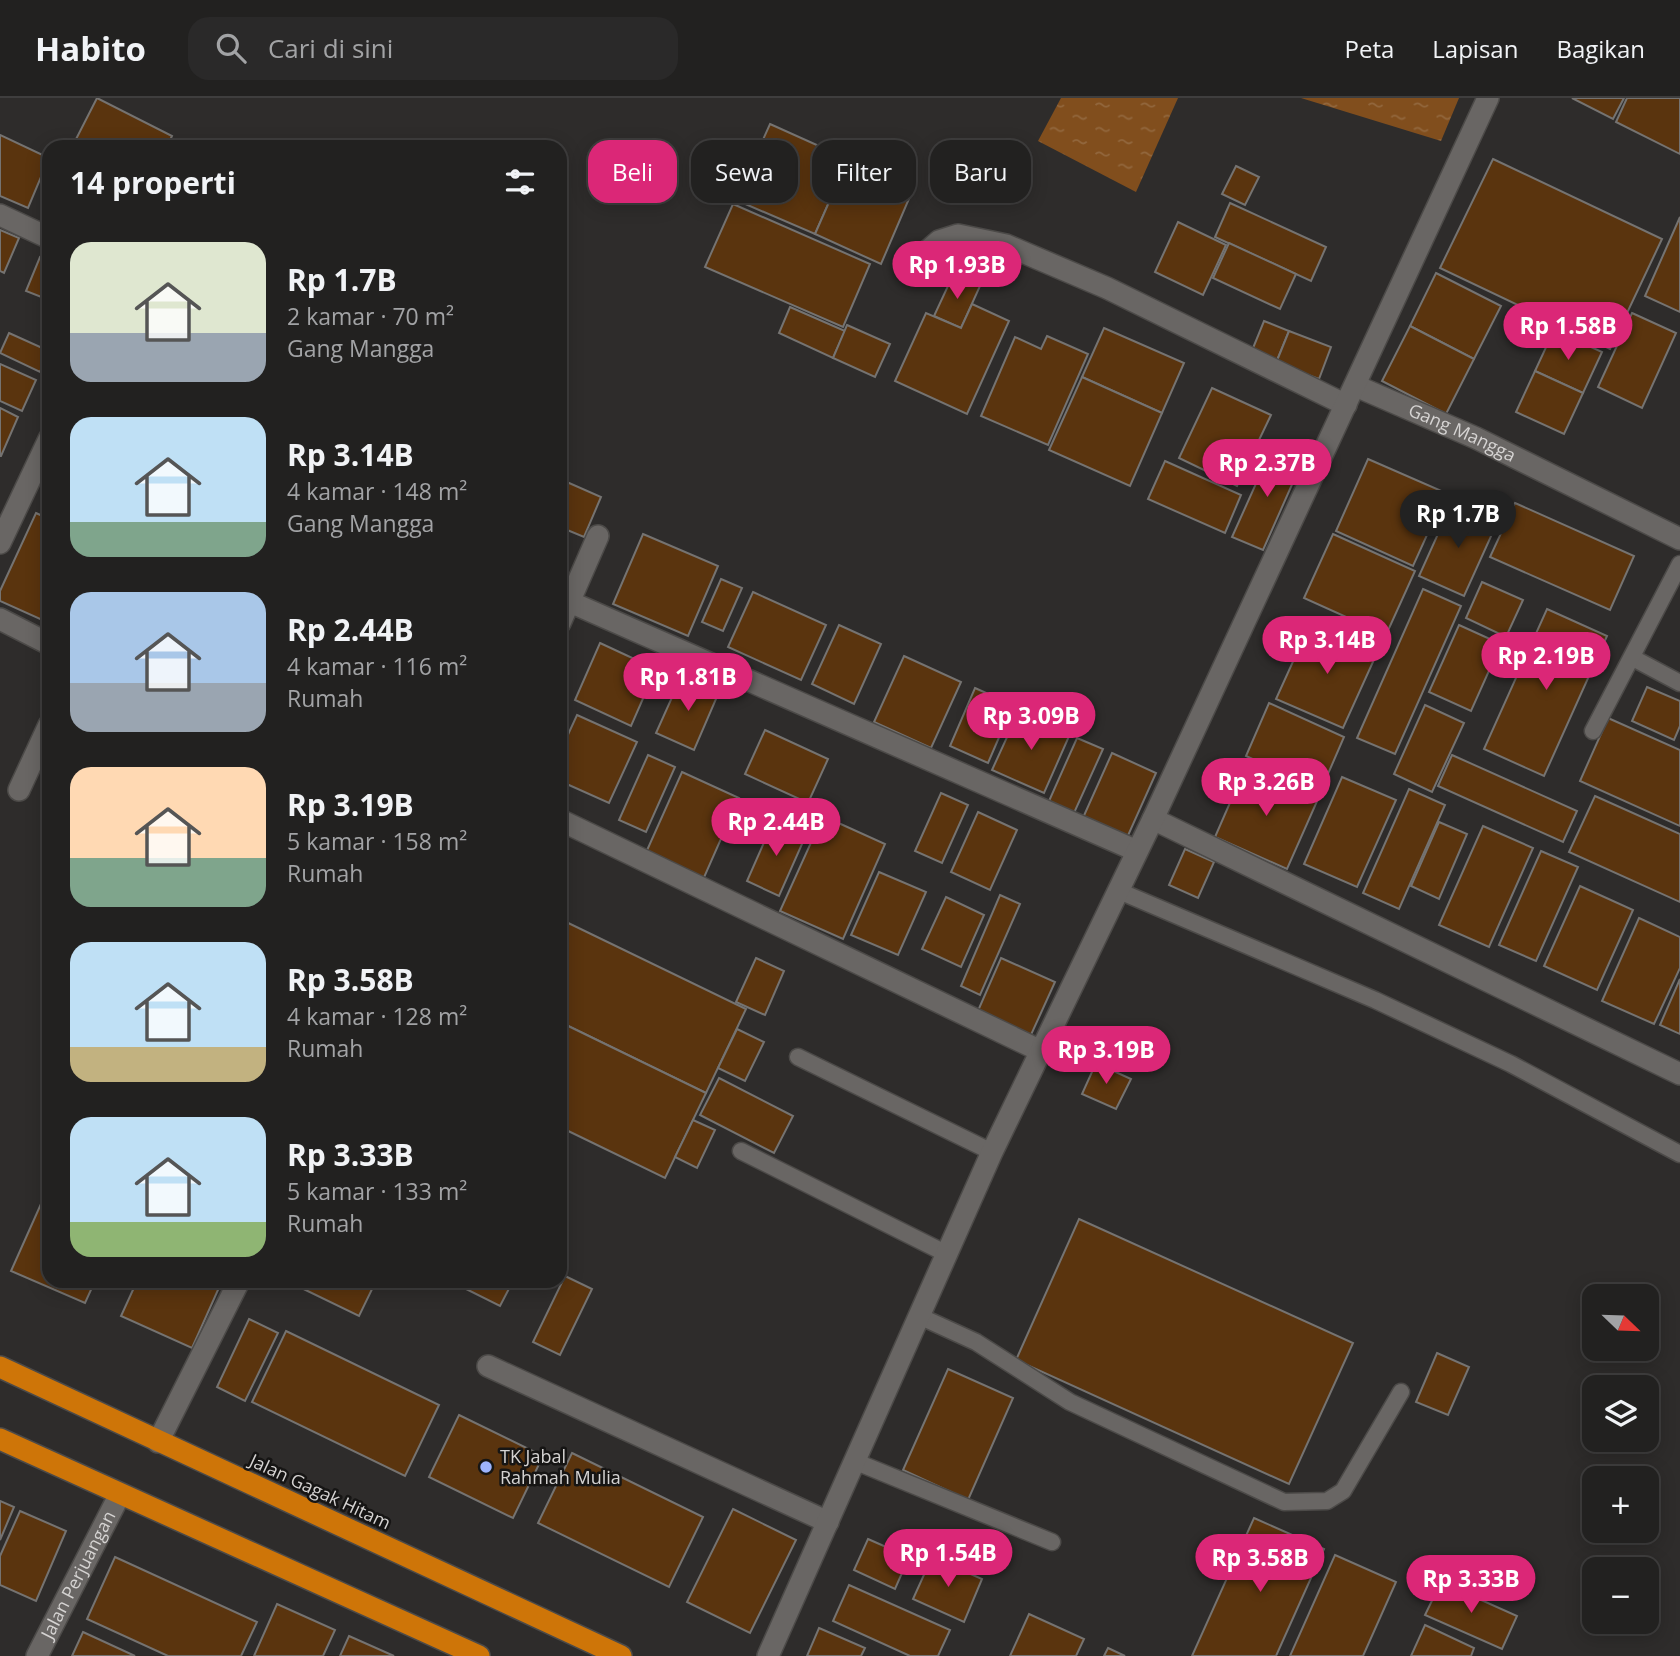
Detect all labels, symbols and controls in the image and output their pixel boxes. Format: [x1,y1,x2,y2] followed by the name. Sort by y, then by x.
[188,17,678,80] search box
[35,26,146,71] text: Habito
[212,29,250,67] icon: search
[268,30,393,66] text: Cari di sini
[1344,32,1394,65] text: Peta
[1432,32,1518,65] text: Lapisan
[1556,32,1645,65] text: Bagikan
[588,140,677,203] chip: Beli
[691,140,798,203] chip: Sewa
[812,140,916,203] chip: Filter
[930,140,1031,203] chip: Baru
[70,162,236,203] text: 14 properti
[501,163,539,201] icon: filters
[885,242,1029,301] pin: Rp 1.93B
[908,248,1006,280] text: Rp 1.93B
[287,259,397,300] text: Rp 1.7B
[126,270,210,354] icon: home
[287,300,454,332] text: 2 kamar · 70 m²
[1496,302,1640,362] pin: Rp 1.58B
[1519,309,1617,341] text: Rp 1.58B
[287,332,434,364] text: Gang Mangga
[1405,397,1520,467] street label: Gang Mangga
[287,434,414,475] text: Rp 3.14B
[1195,440,1339,499] pin: Rp 2.37B
[126,445,210,529] icon: home
[1218,446,1316,478] text: Rp 2.37B
[287,475,467,507] text: 4 kamar · 148 m²
[1393,490,1523,550] pin: Rp 1.7B
[1416,497,1500,529] text: Rp 1.7B
[287,507,434,539] text: Gang Mangga
[287,609,414,650] text: Rp 2.44B
[1255,616,1399,676] pin: Rp 3.14B
[126,620,210,704] icon: home
[1278,623,1376,655] text: Rp 3.14B
[1474,632,1618,692] pin: Rp 2.19B
[1497,639,1595,671] text: Rp 2.19B
[287,650,467,682] text: 4 kamar · 116 m²
[616,654,760,713] pin: Rp 1.81B
[639,660,737,692] text: Rp 1.81B
[287,682,363,714] text: Rumah
[959,692,1103,752] pin: Rp 3.09B
[982,699,1080,731] text: Rp 3.09B
[1194,758,1338,818] pin: Rp 3.26B
[1217,765,1315,797] text: Rp 3.26B
[287,784,414,825] text: Rp 3.19B
[126,795,210,879] icon: home
[704,798,848,858] pin: Rp 2.44B
[727,805,825,837] text: Rp 2.44B
[287,825,467,857] text: 5 kamar · 158 m²
[287,857,363,889] text: Rumah
[287,959,414,1000] text: Rp 3.58B
[126,970,210,1054] icon: home
[287,1000,467,1032] text: 4 kamar · 128 m²
[1034,1026,1178,1086] pin: Rp 3.19B
[287,1032,363,1064] text: Rumah
[1057,1033,1155,1065] text: Rp 3.19B
[287,1134,414,1175] text: Rp 3.33B
[126,1145,210,1229] icon: home
[287,1175,467,1207] text: 5 kamar · 133 m²
[287,1207,363,1239] text: Rumah
[1582,1284,1659,1362] north arrow
[1582,1284,1659,1634] map controls
[1582,1375,1659,1452] button: layers
[500,1444,621,1489] place label: TK Jabal Rahmah Mulia
[244,1447,395,1534] street label: Jalan Gagak Hitam
[478,1459,494,1475] marker: TK Jabal Rahmah Mulia
[1582,1466,1659,1543] button: +
[34,1506,120,1645] street label: Jalan Perjuangan
[876,1530,1020,1589] pin: Rp 1.54B
[1188,1534,1332,1594] pin: Rp 3.58B
[899,1536,997,1568] text: Rp 1.54B
[1211,1541,1309,1573] text: Rp 3.58B
[1399,1556,1543,1615] pin: Rp 3.33B
[1582,1557,1659,1634] button: −
[1422,1562,1520,1594] text: Rp 3.33B

